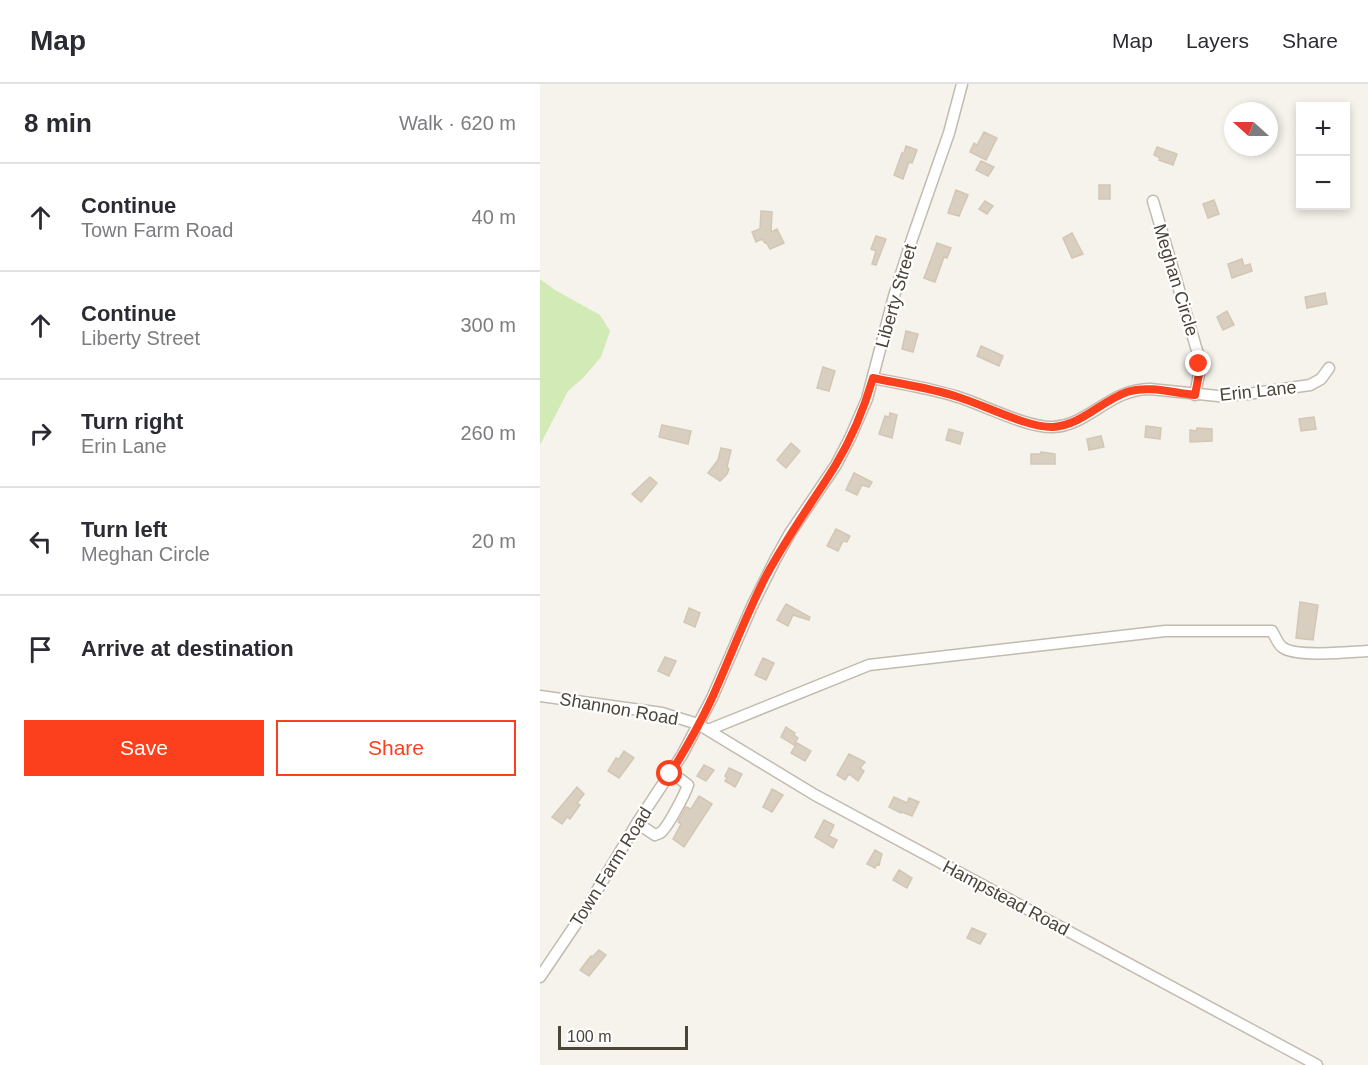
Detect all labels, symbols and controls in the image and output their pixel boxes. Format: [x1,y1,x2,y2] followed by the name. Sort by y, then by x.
[30,25,86,56] text: Map
[1112,29,1153,52] text: Map
[1186,29,1249,52] text: Layers
[1282,29,1338,52] text: Share
[1224,102,1278,156] north arrow
[1296,102,1350,210] map controls
[1296,102,1350,156] button: +
[24,108,92,138] text: 8 min
[399,112,516,134] text: Walk · 620 m
[1296,156,1350,210] button: −
[81,193,176,218] text: Continue
[24,201,57,234] icon: ahead
[472,206,516,228] text: 40 m
[81,219,233,241] text: Town Farm Road
[1149,222,1203,338] street label: Meghan Circle
[872,242,920,350] street label: Liberty Street
[81,301,176,326] text: Continue
[24,309,57,342] icon: ahead
[460,314,516,336] text: 300 m
[81,327,200,349] text: Liberty Street
[1185,350,1211,376] route end
[1219,377,1297,405] street label: Erin Lane
[81,409,183,434] text: Turn right
[24,417,57,450] icon: right
[460,422,516,444] text: 260 m
[81,435,167,457] text: Erin Lane
[81,517,167,542] text: Turn left
[24,525,57,558] icon: left
[472,530,516,552] text: 20 m
[81,543,210,565] text: Meghan Circle
[24,633,57,666] icon: arrive
[81,636,294,661] text: Arrive at destination
[558,689,680,729] street label: Shannon Road
[24,720,264,776] button: Save
[276,720,516,776] button: Share
[656,760,682,786] route start
[566,804,656,930] street label: Town Farm Road
[939,856,1073,940] street label: Hampstead Road
[558,1023,688,1050] scale bar
[567,1028,611,1045] text: 100 m

